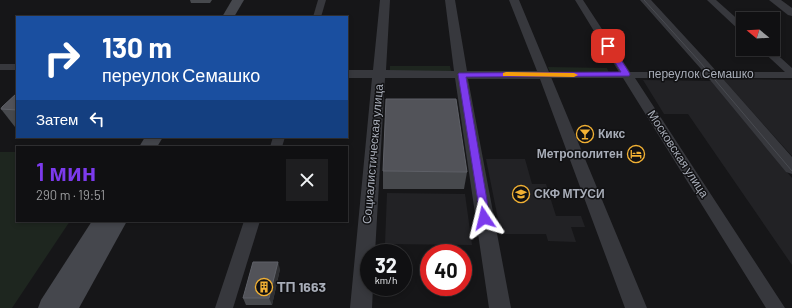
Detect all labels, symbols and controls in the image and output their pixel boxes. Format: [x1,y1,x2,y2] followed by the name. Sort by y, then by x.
[736,12,780,56] north arrow
[736,12,780,56] map controls
[591,29,625,63] pin
[102,30,172,64] text: 130 m
[36,32,88,84] icon: right
[597,35,619,57] icon: arrive
[102,64,260,86] text: переулок Семашко
[648,66,754,81] street label: переулок Семашко
[359,83,386,225] street label: Социалистическая улица
[645,107,712,201] street label: Московская улица
[86,108,108,130] icon: left
[36,110,78,128] text: Затем
[575,124,595,144] bar icon: Кикс
[598,126,626,140] place label: Кикс
[626,144,646,164] hotel icon: Метрополитен
[537,146,623,161] place label: Метрополитен
[36,157,96,186] text: 1 мин
[286,159,328,201] button: close
[511,184,531,204] school or university icon: СКФ МТУСИ
[534,186,605,200] place label: СКФ МТУСИ
[36,187,105,203] text: 290 m · 19:51
[463,197,505,239] position arrow
[420,244,472,296] speed limit sign: 40
[375,253,397,277] text: 32
[375,274,397,286] text: km/h
[254,277,274,297] building icon: ТП 1663
[277,278,326,295] place label: ТП 1663

